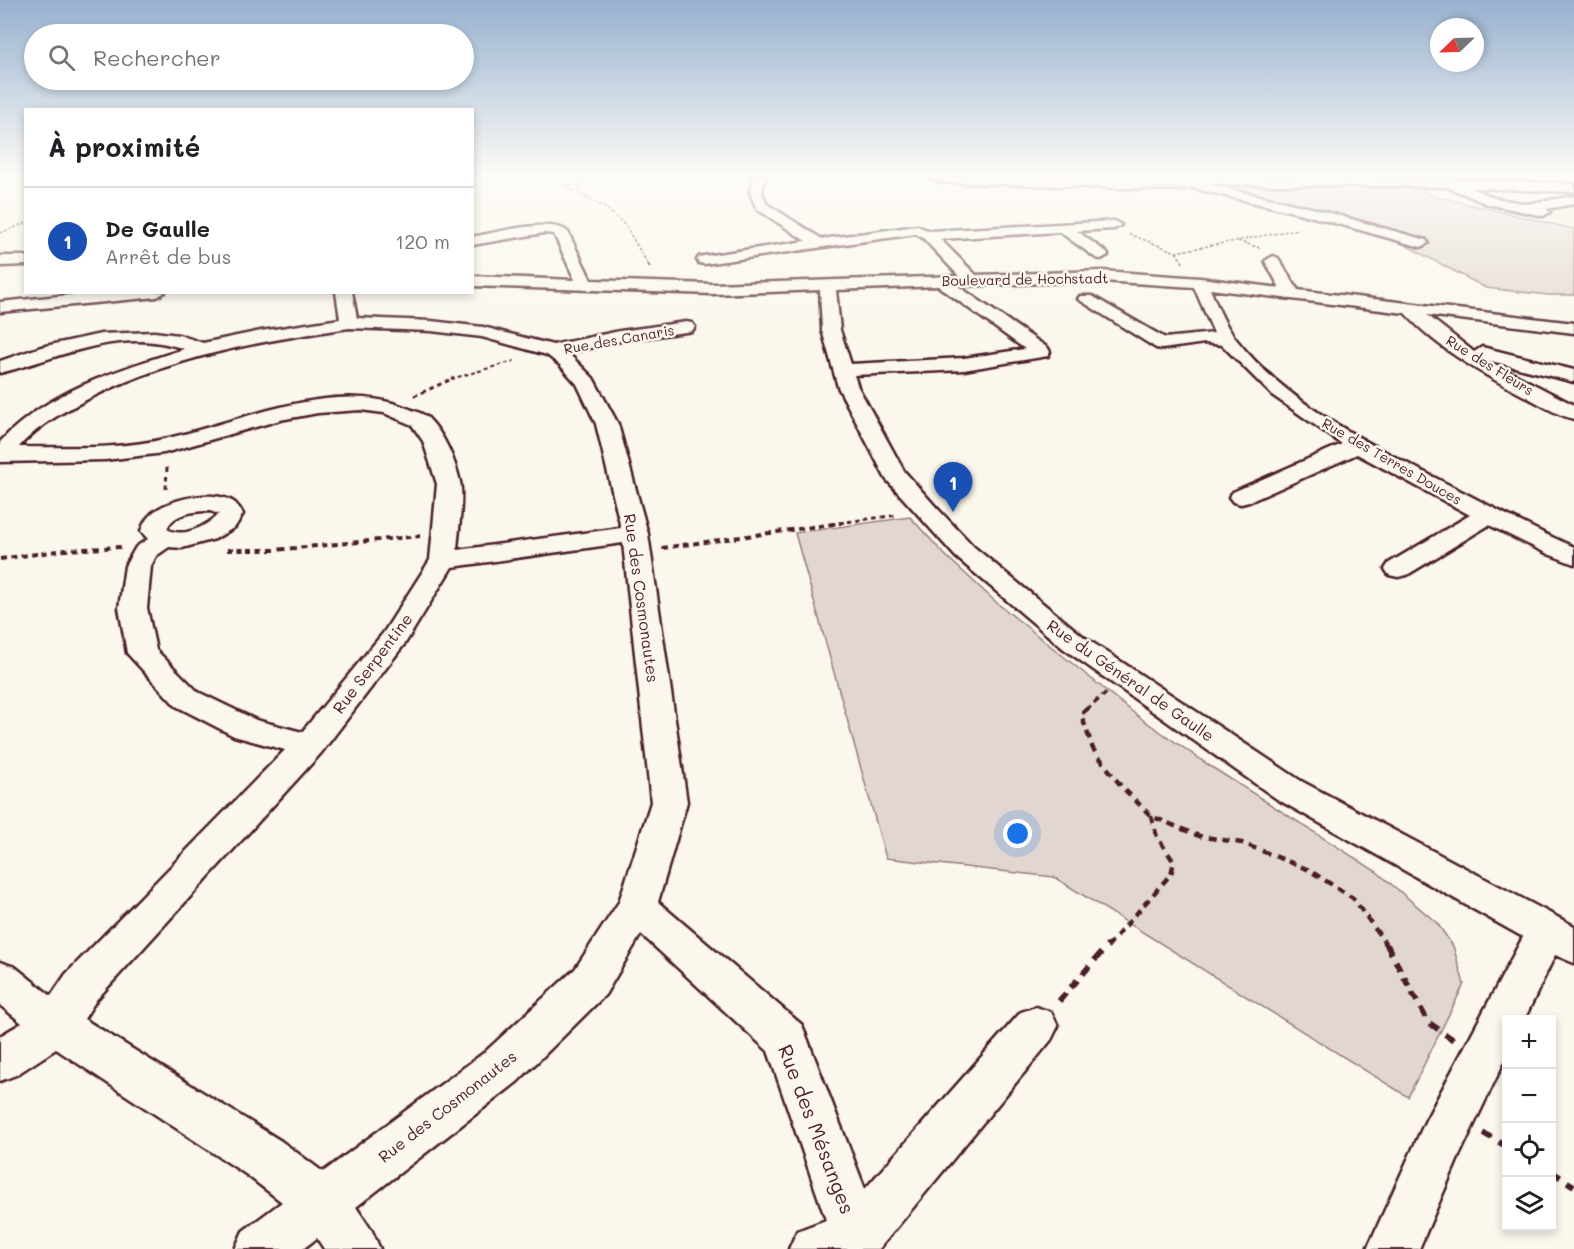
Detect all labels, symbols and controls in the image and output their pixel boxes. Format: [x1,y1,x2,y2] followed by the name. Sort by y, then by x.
[1430,18,1484,72] north arrow
[24,24,474,90] search box
[45,41,78,74] icon: search
[93,43,221,72] text: Rechercher
[48,130,200,164] text: À proximité
[105,214,210,243] text: De Gaulle
[63,228,72,254] text: 1
[395,228,450,254] text: 120 m
[105,243,231,269] text: Arrêt de bus
[942,268,1108,290] street label: Boulevard de Hochstadt
[562,320,676,358] street label: Rue des Canaris
[1443,330,1537,400] street label: Rue des Fleurs
[1319,413,1465,509] street label: Rue des Terres Douces
[934,462,972,512] pin: 1
[620,512,664,684] street label: Rue des Cosmonautes
[327,609,417,717] street label: Rue Serpentine
[1043,614,1219,746] street label: Rue du Général de Gaulle
[1003,819,1032,848] your location
[1502,1015,1556,1231] map controls
[1502,1015,1556,1069] button: +
[773,1041,861,1217] street label: Rue des Mésanges
[373,1045,521,1167] street label: Rue des Cosmonautes
[1502,1069,1556,1123] button: −
[1502,1123,1556,1177] button: locate
[1502,1177,1556,1231] button: layers

